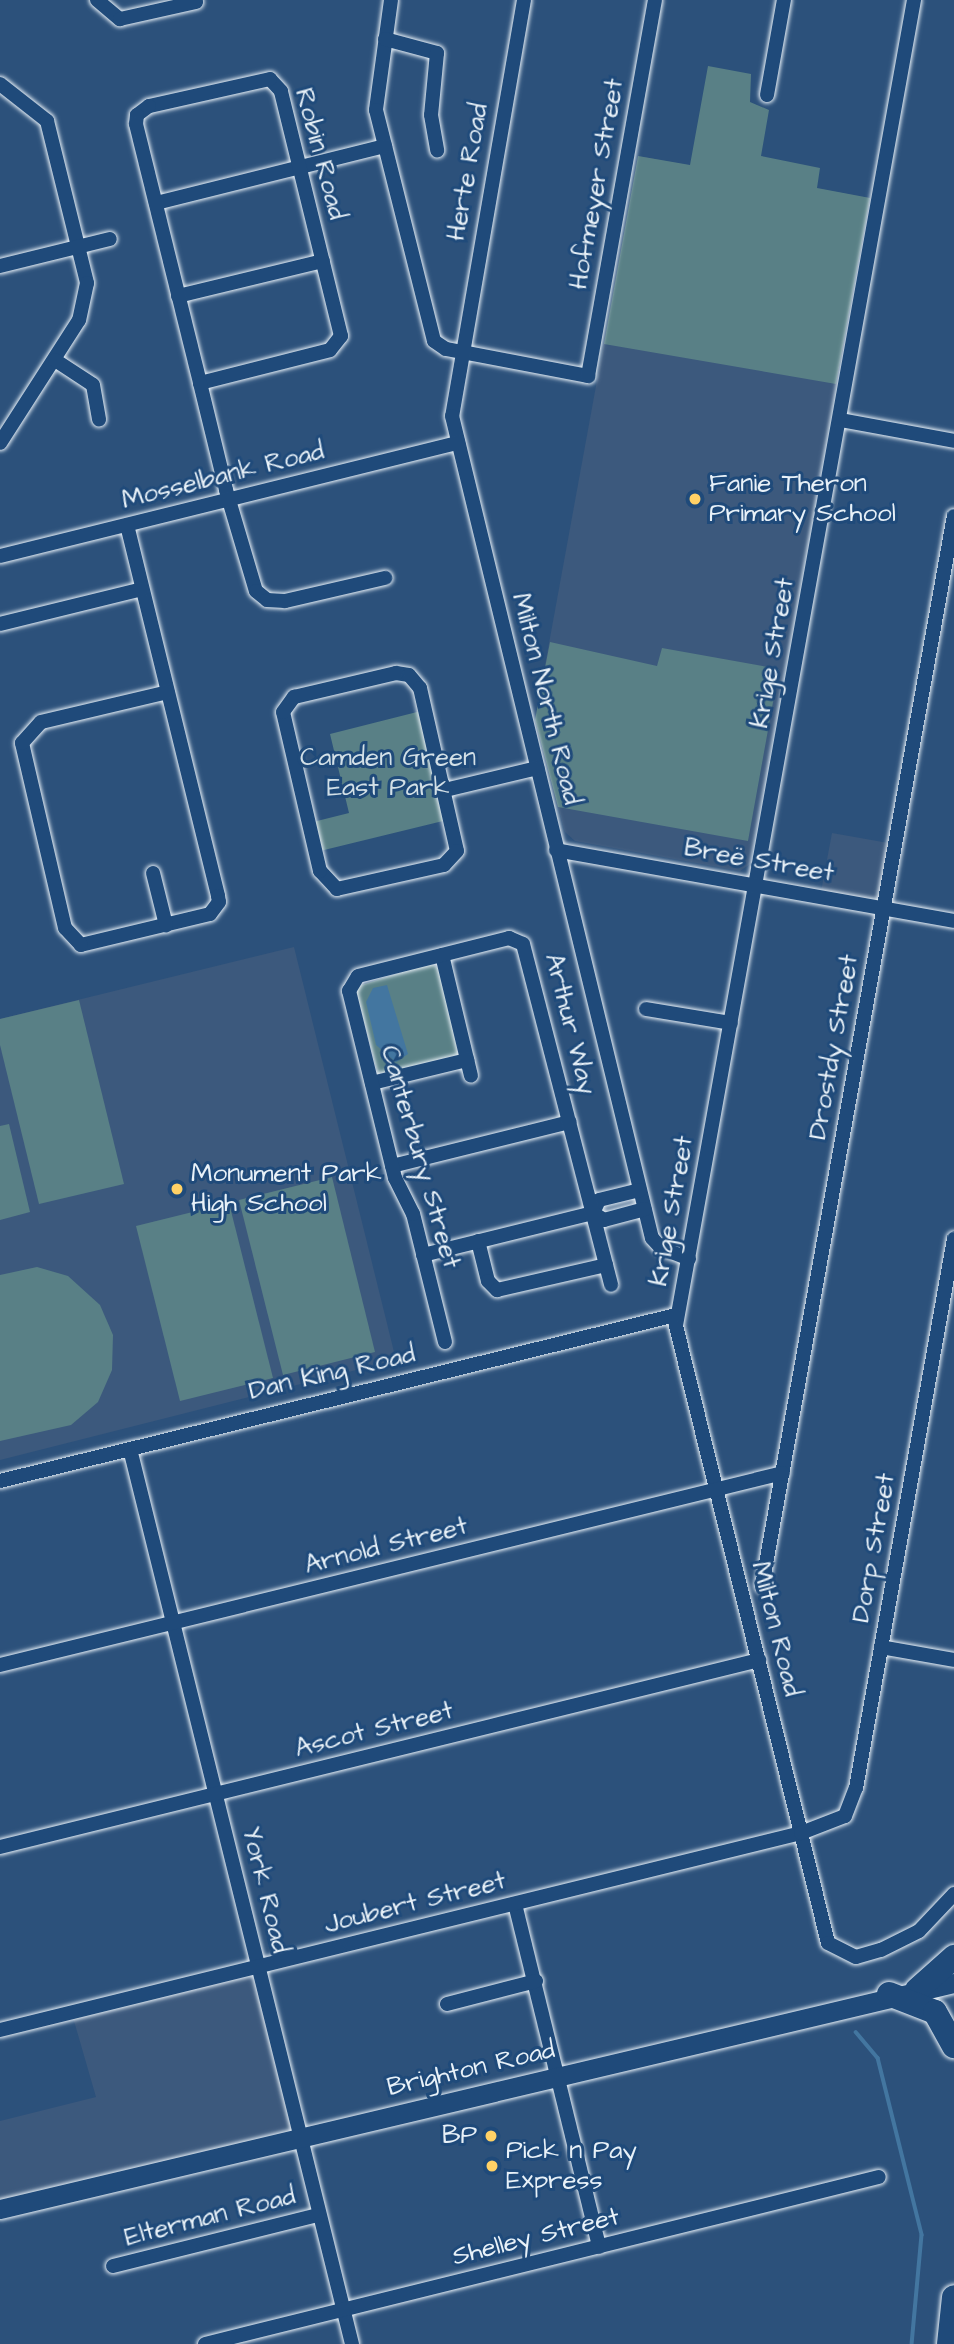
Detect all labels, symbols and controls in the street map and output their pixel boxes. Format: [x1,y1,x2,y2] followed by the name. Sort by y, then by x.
[563,76,631,292] street label: Hofmeyer Street
[287,85,353,223] street label: Robin Road
[441,101,495,243] street label: Herte Road
[119,436,327,516] street label: Mosselbank Road
[709,468,896,530] place label: Fanie Theron Primary School
[687,491,703,507] marker: Fanie Theron Primary School
[744,575,802,731] street label: Krige Street
[505,590,587,808] street label: Milton North Road
[300,742,476,804] park label: Camden Green East Park
[682,832,836,890] street label: Breë Street
[537,950,603,1098] street label: Arthur Way
[802,952,866,1142] street label: Drostdy Street
[373,1042,467,1272] street label: Canterbury Street
[643,1133,701,1289] street label: Krige Street
[191,1158,382,1220] place label: Monument Park High School
[169,1181,185,1197] marker: Monument Park High School
[246,1339,418,1407] street label: Dan King Road
[846,1471,902,1625] street label: Dorp Street
[301,1511,471,1581] street label: Arnold Street
[744,1558,808,1700] street label: Milton Road
[292,1695,456,1765] street label: Ascot Street
[234,1824,296,1956] street label: York Road
[321,1865,509,1941] street label: Joubert Street
[384,2035,558,2103] street label: Brighton Road
[442,2120,477,2152] place label: BP
[483,2128,499,2144] marker: BP
[506,2135,637,2196] place label: Pick n Pay Express
[484,2158,500,2174] marker: Pick n Pay Express
[121,2181,299,2253] street label: Elterman Road
[449,2201,623,2273] street label: Shelley Street

